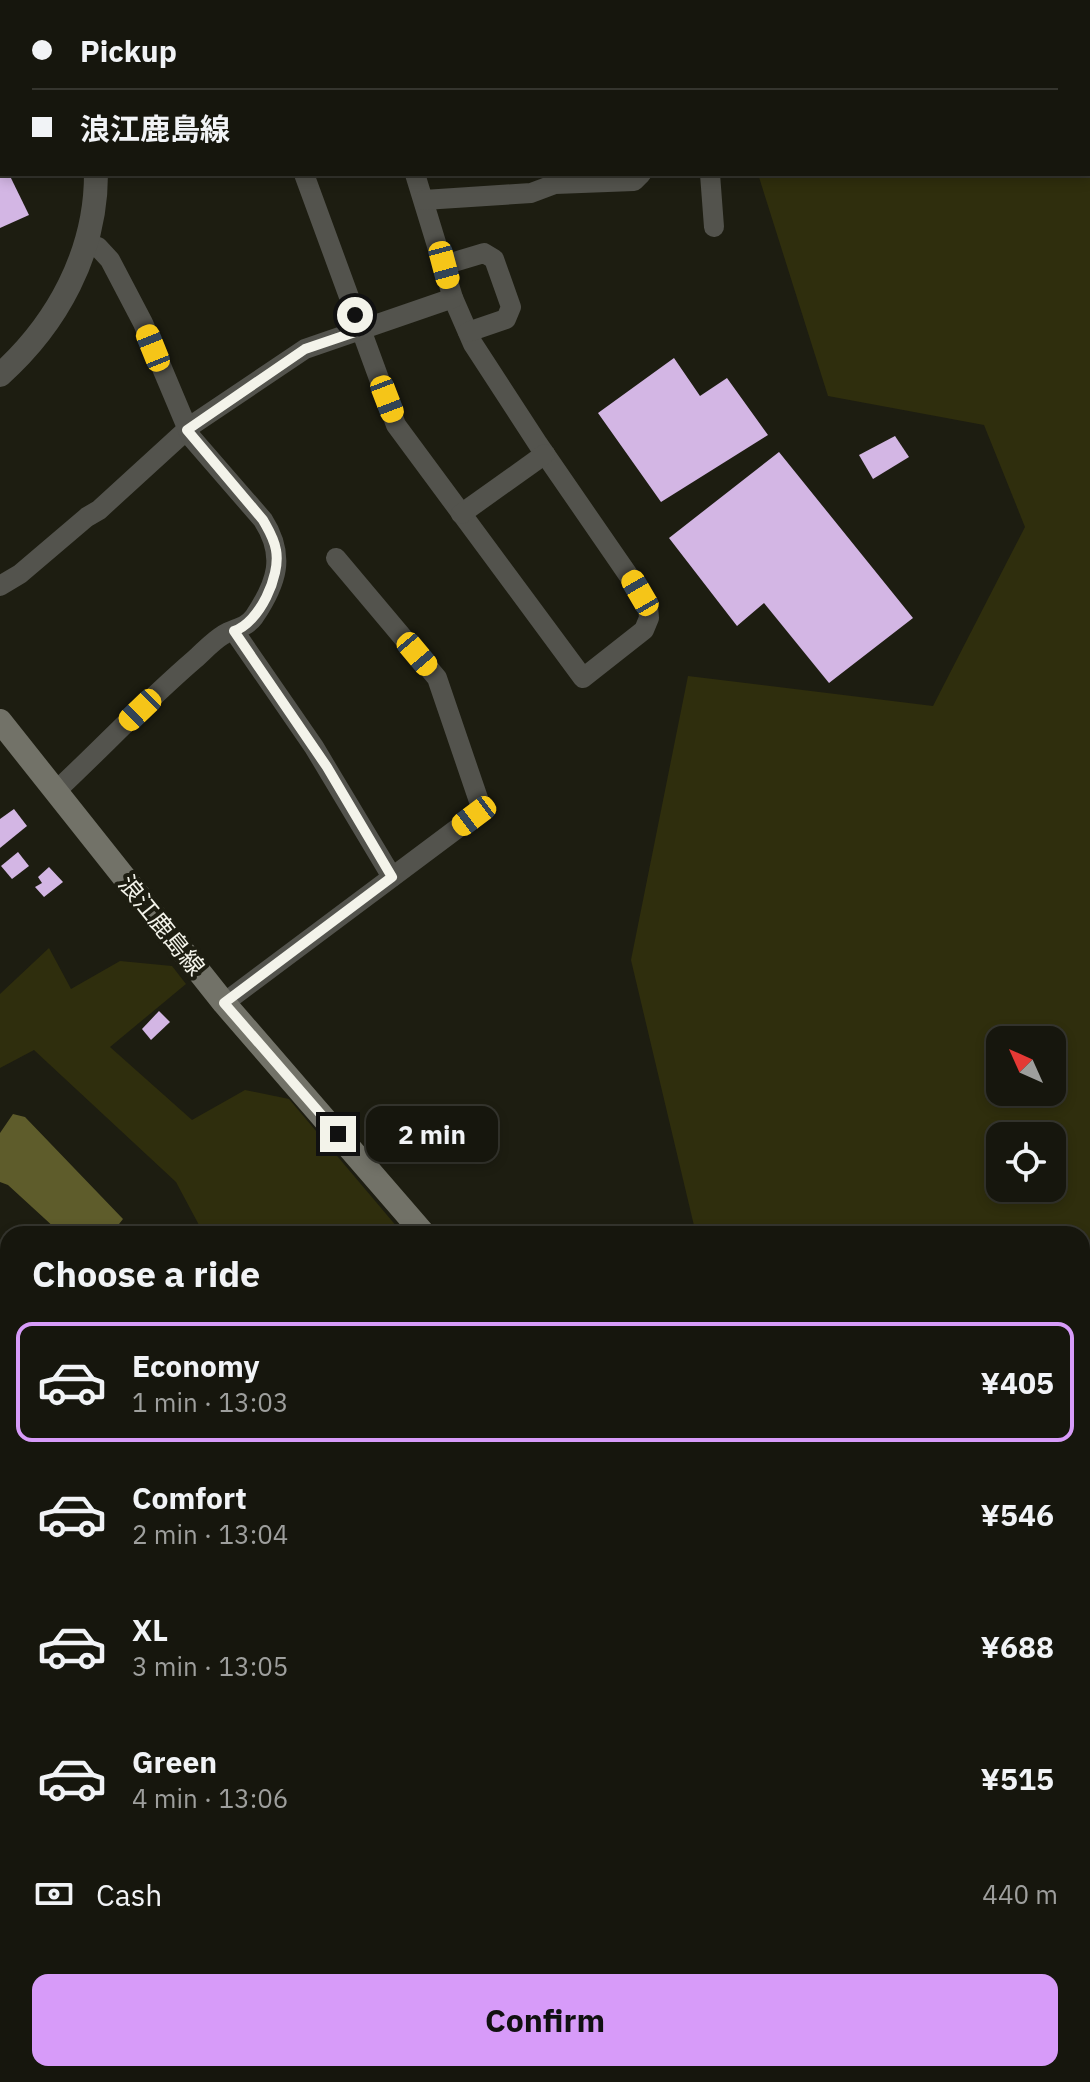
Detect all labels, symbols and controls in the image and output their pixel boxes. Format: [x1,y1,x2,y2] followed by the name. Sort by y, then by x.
[80,31,177,70] text: Pickup
[80,109,230,148] text: 浪江鹿島線
[426,239,462,291] car
[337,297,373,333] route start
[133,321,173,375] car
[367,372,407,426] car
[618,566,662,620] car
[392,628,442,680] car
[114,685,166,735] car
[448,792,500,840] car
[112,868,212,982] street label: 浪江鹿島線
[986,1026,1066,1106] north arrow
[986,1026,1066,1202] map controls
[366,1106,498,1162] callout: 2 min
[320,1116,356,1152] route end
[398,1117,466,1151] text: 2 min
[986,1122,1066,1202] button: locate
[32,1250,260,1297] text: Choose a ride
[36,1346,108,1418] icon: car
[132,1346,260,1385] text: Economy
[981,1363,1054,1402] text: ¥405
[132,1385,288,1419] text: 1 min · 13:03
[36,1478,108,1550] icon: car
[132,1478,247,1517] text: Comfort
[981,1495,1054,1534] text: ¥546
[132,1517,288,1551] text: 2 min · 13:04
[36,1610,108,1682] icon: car
[132,1610,168,1649] text: XL
[981,1627,1054,1666] text: ¥688
[132,1649,288,1683] text: 3 min · 13:05
[36,1742,108,1814] icon: car
[132,1742,217,1781] text: Green
[981,1759,1054,1798] text: ¥515
[132,1781,288,1815] text: 4 min · 13:06
[32,1872,76,1916] icon: cash
[96,1875,162,1914] text: Cash
[982,1877,1058,1911] text: 440 m
[32,1974,1058,2066] button: Confirm

